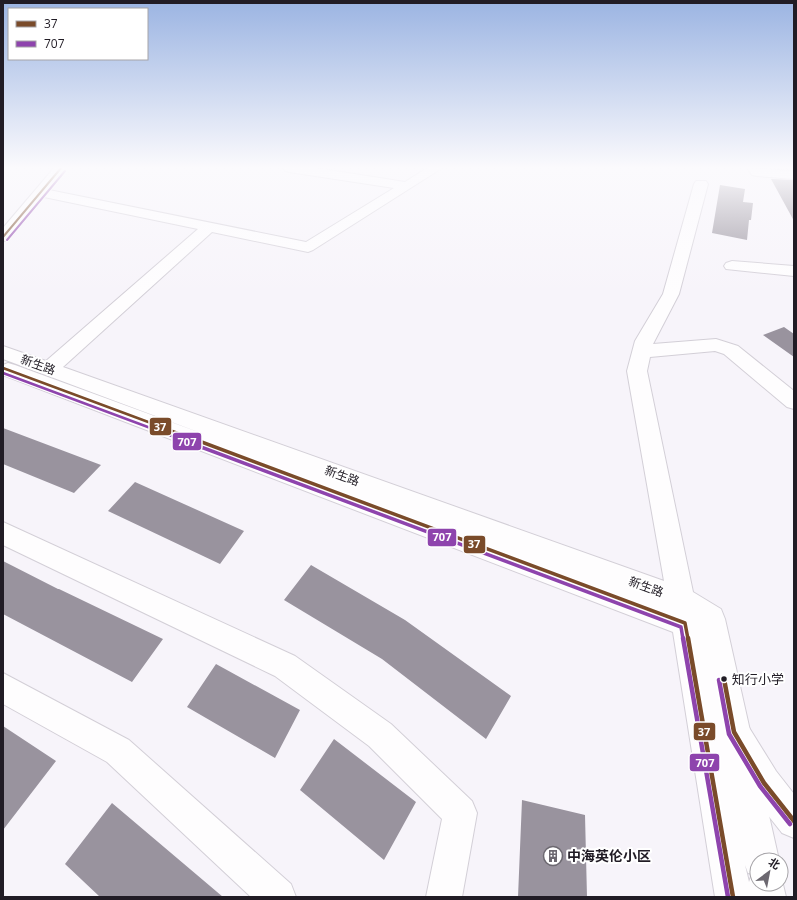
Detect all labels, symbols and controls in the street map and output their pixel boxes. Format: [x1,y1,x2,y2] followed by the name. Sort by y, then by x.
[8,8,148,60] legend
[44,15,58,32] text: 37
[44,35,65,52] text: 707
[18,350,58,379] street label: 新生路
[149,417,172,436] line badge: 37
[154,419,166,434] text: 37
[172,432,202,451] line badge: 707
[178,434,196,449] text: 707
[322,461,362,490] street label: 新生路
[427,528,457,547] line badge: 707
[433,529,451,544] text: 707
[463,535,486,554] line badge: 37
[468,536,480,551] text: 37
[626,572,666,601] street label: 新生路
[732,670,784,688] place label: 知行小学
[719,674,729,684] marker: 知行小学
[693,722,716,741] line badge: 37
[698,724,710,739] text: 37
[689,753,720,772] line badge: 707
[696,755,714,770] text: 707
[542,845,564,867] building icon: 中海英伦小区
[567,846,651,865] place label: 中海英伦小区
[749,852,789,892] north arrow
[766,854,783,872] text: 北

